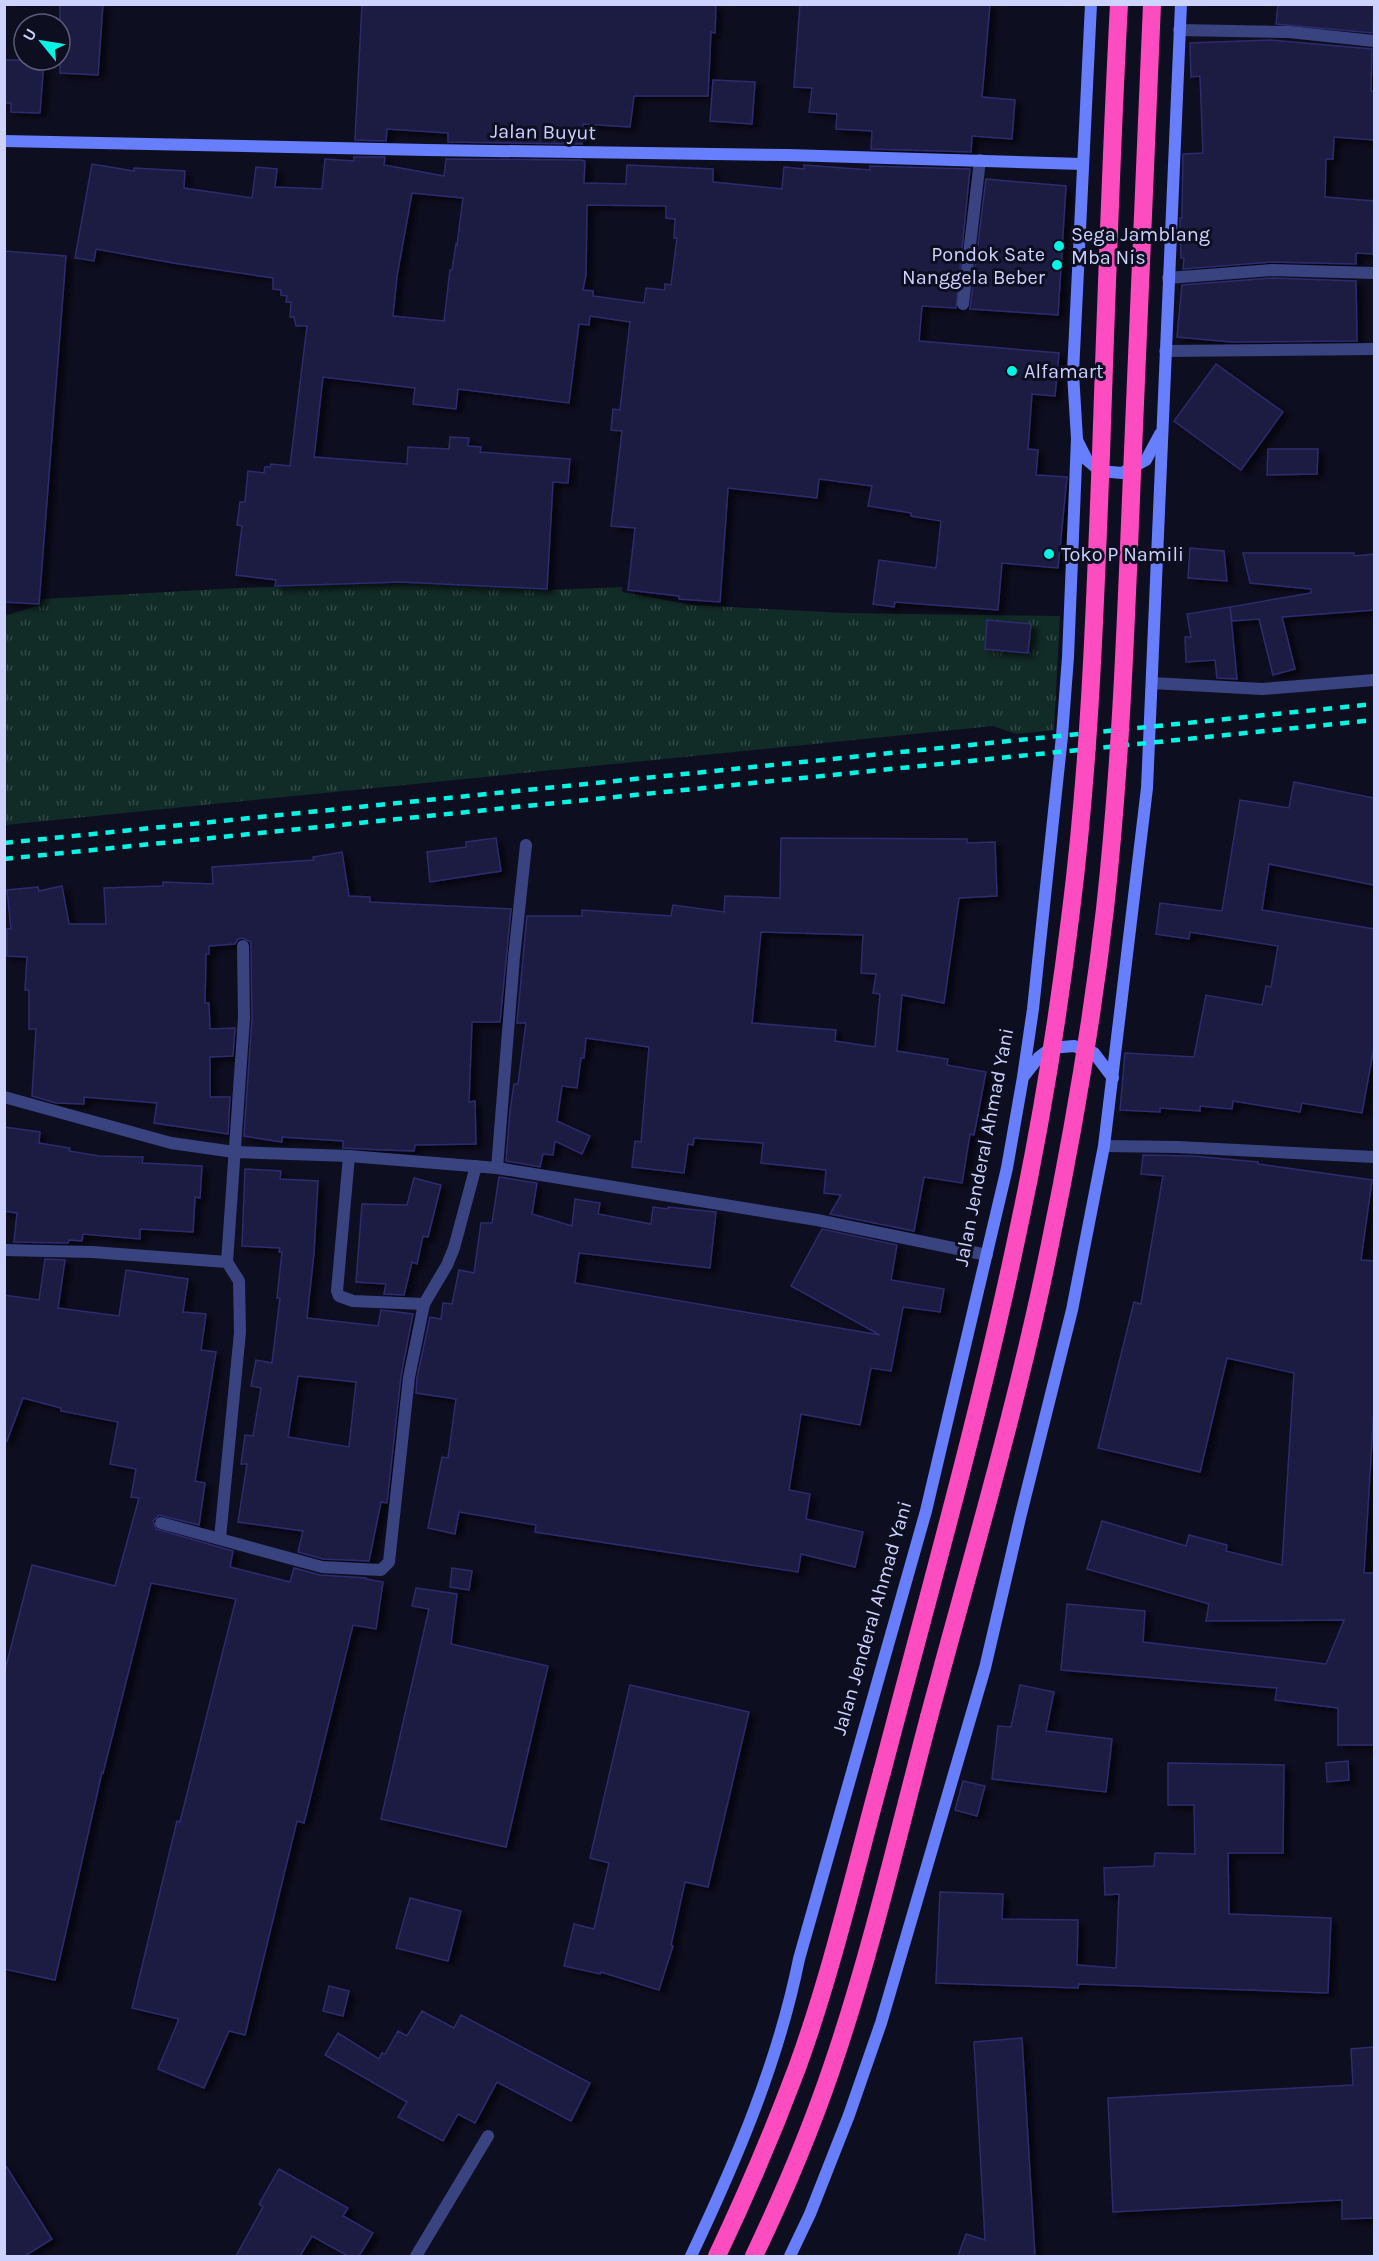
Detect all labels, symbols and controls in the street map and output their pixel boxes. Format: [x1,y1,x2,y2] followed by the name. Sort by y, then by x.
[12,12,72,72] north arrow
[18,25,40,44] text: U
[490,120,597,144] street label: Jalan Buyut
[1071,223,1210,269] place label: Sega Jamblang Mba Nis
[1052,239,1066,253] marker: Sega Jamblang Mba Nis
[902,243,1046,289] place label: Pondok Sate Nanggela Beber
[1050,258,1064,272] marker: Pondok Sate Nanggela Beber
[1024,360,1104,383] place label: Alfamart
[1005,364,1019,378] marker: Alfamart
[1061,543,1184,566] place label: Toko P Namili
[1042,547,1056,561] marker: Toko P Namili
[950,1026,1018,1268] street label: Jalan Jenderal Ahmad Yani
[828,1498,916,1738] street label: Jalan Jenderal Ahmad Yani

